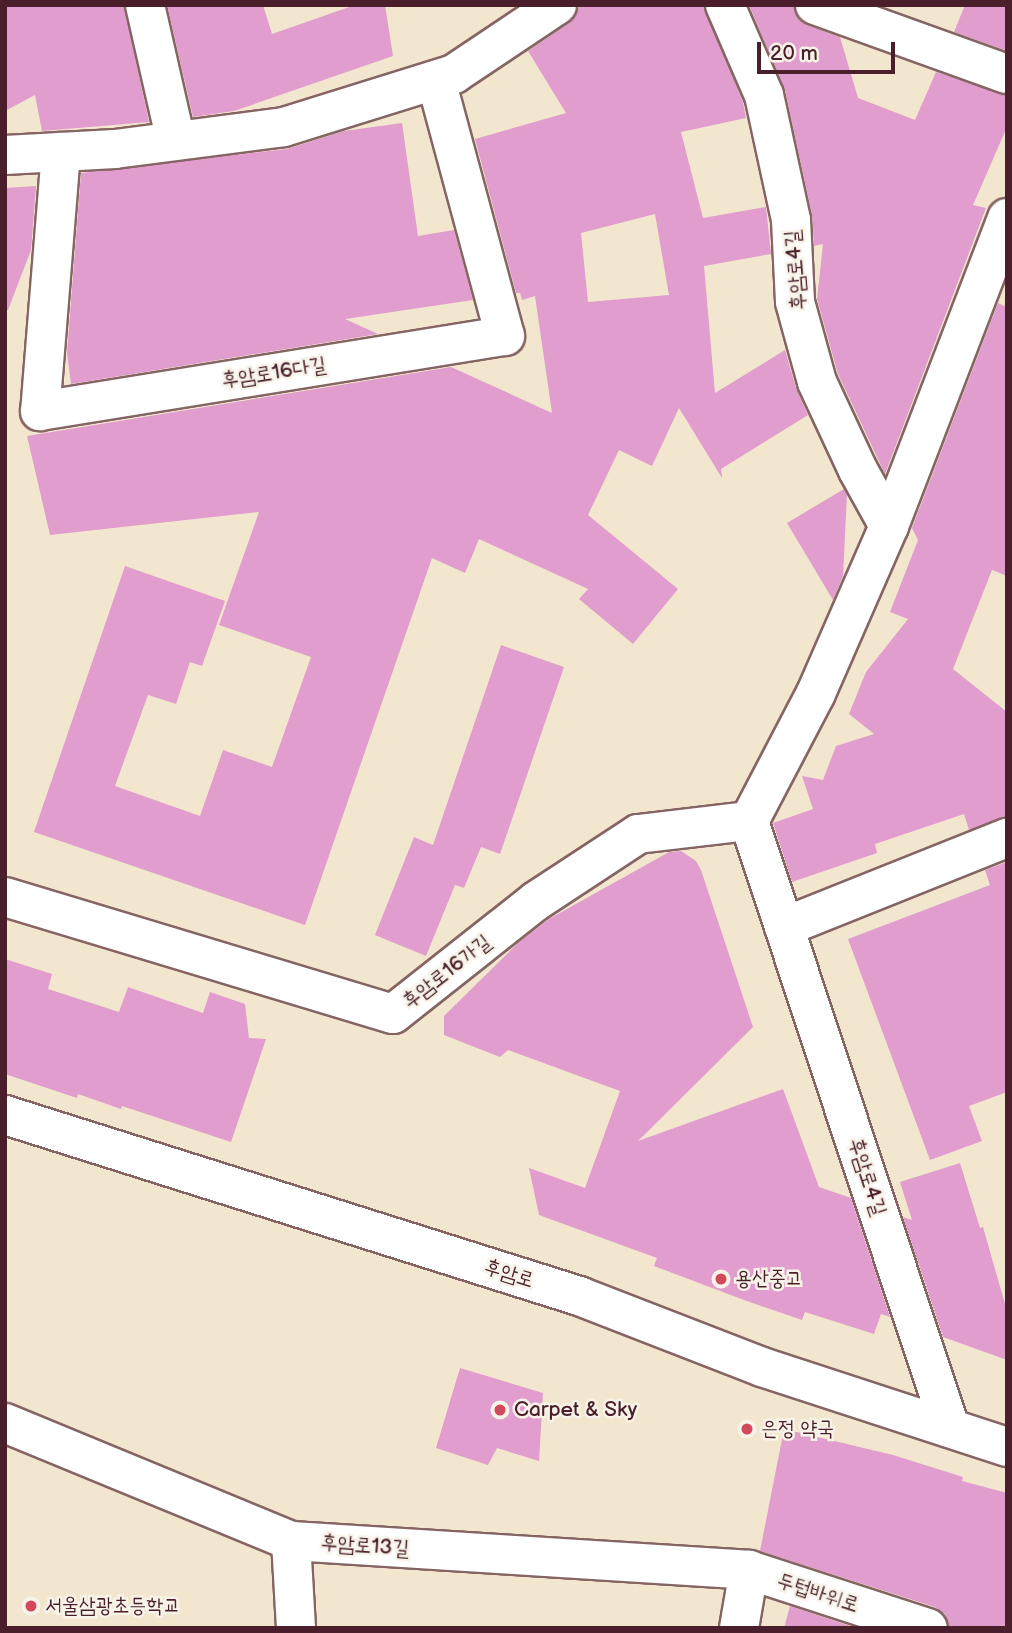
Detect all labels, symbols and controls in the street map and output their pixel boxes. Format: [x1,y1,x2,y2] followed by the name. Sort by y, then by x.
[760,28,898,72] scale bar
[770,41,818,66] text: 20 m
[780,229,812,311] street label: 후암로4길
[220,352,328,394] street label: 후암로16다길
[398,930,496,1014] street label: 후암로16가길
[843,1135,891,1219] street label: 후암로4길
[481,1255,537,1293] street label: 후암로
[735,1266,803,1292] place label: 용산중고
[713,1271,729,1287] marker: 용산중고
[514,1397,638,1423] place label: Carpet & Sky
[492,1402,508,1418] marker: Carpet & Sky
[761,1416,834,1442] place label: 은정 약국
[739,1421,755,1437] marker: 은정 약국
[320,1530,410,1562] street label: 후암로13길
[774,1568,862,1618] street label: 두텁바위로
[45,1593,180,1619] place label: 서울삼광초등학교
[23,1598,39,1614] marker: 서울삼광초등학교

